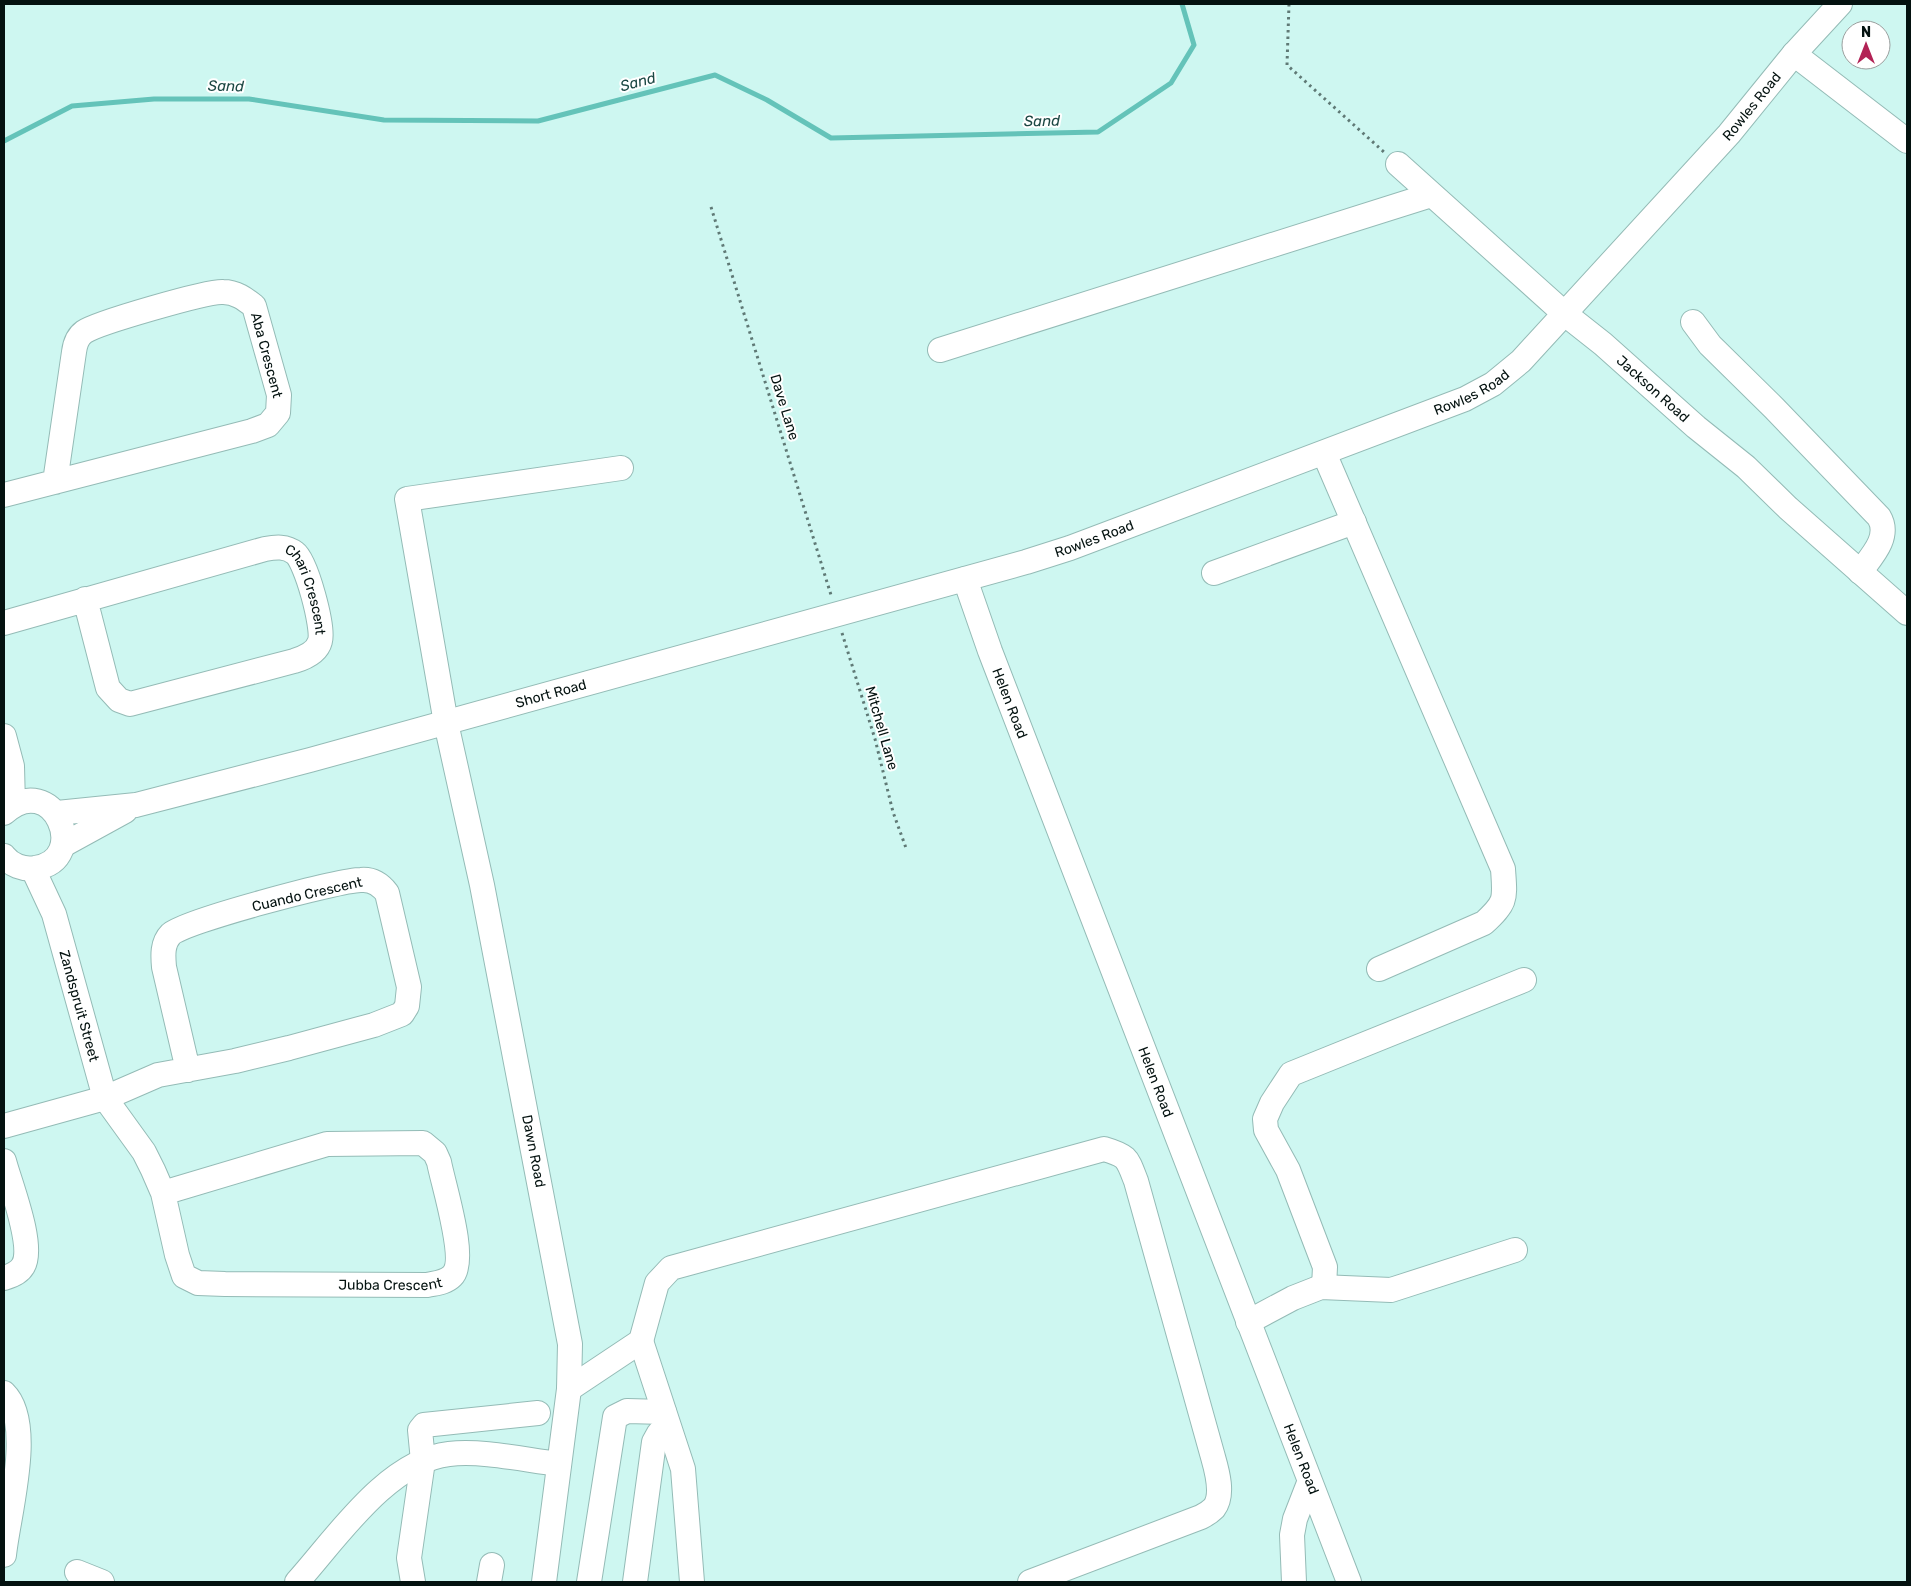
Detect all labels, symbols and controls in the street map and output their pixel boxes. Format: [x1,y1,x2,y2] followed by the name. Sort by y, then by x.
[1841,20,1891,70] north arrow
[1861,24,1871,41] text: N
[618,68,659,95] water label: Sand
[1719,69,1785,144] street label: Rowles Road
[208,77,245,95] water label: Sand
[1024,112,1061,130] water label: Sand
[247,311,286,400] street label: Aba Crescent
[1613,352,1693,426] street label: Jackson Road
[1431,366,1513,419] street label: Rowles Road
[766,372,803,442] street label: Dave Lane
[1053,517,1136,561] street label: Rowles Road
[282,541,329,636] street label: Chari Crescent
[988,666,1031,741] street label: Helen Road
[514,676,588,712] street label: Short Road
[861,684,902,772] street label: Mitchell Lane
[250,873,364,915] street label: Cuando Crescent
[55,948,103,1064] street label: Zandspruit Street
[1134,1044,1177,1120] street label: Helen Road
[518,1113,549,1189] street label: Dawn Road
[338,1274,445,1294] street label: Jubba Crescent
[1280,1421,1322,1497] street label: Helen Road

